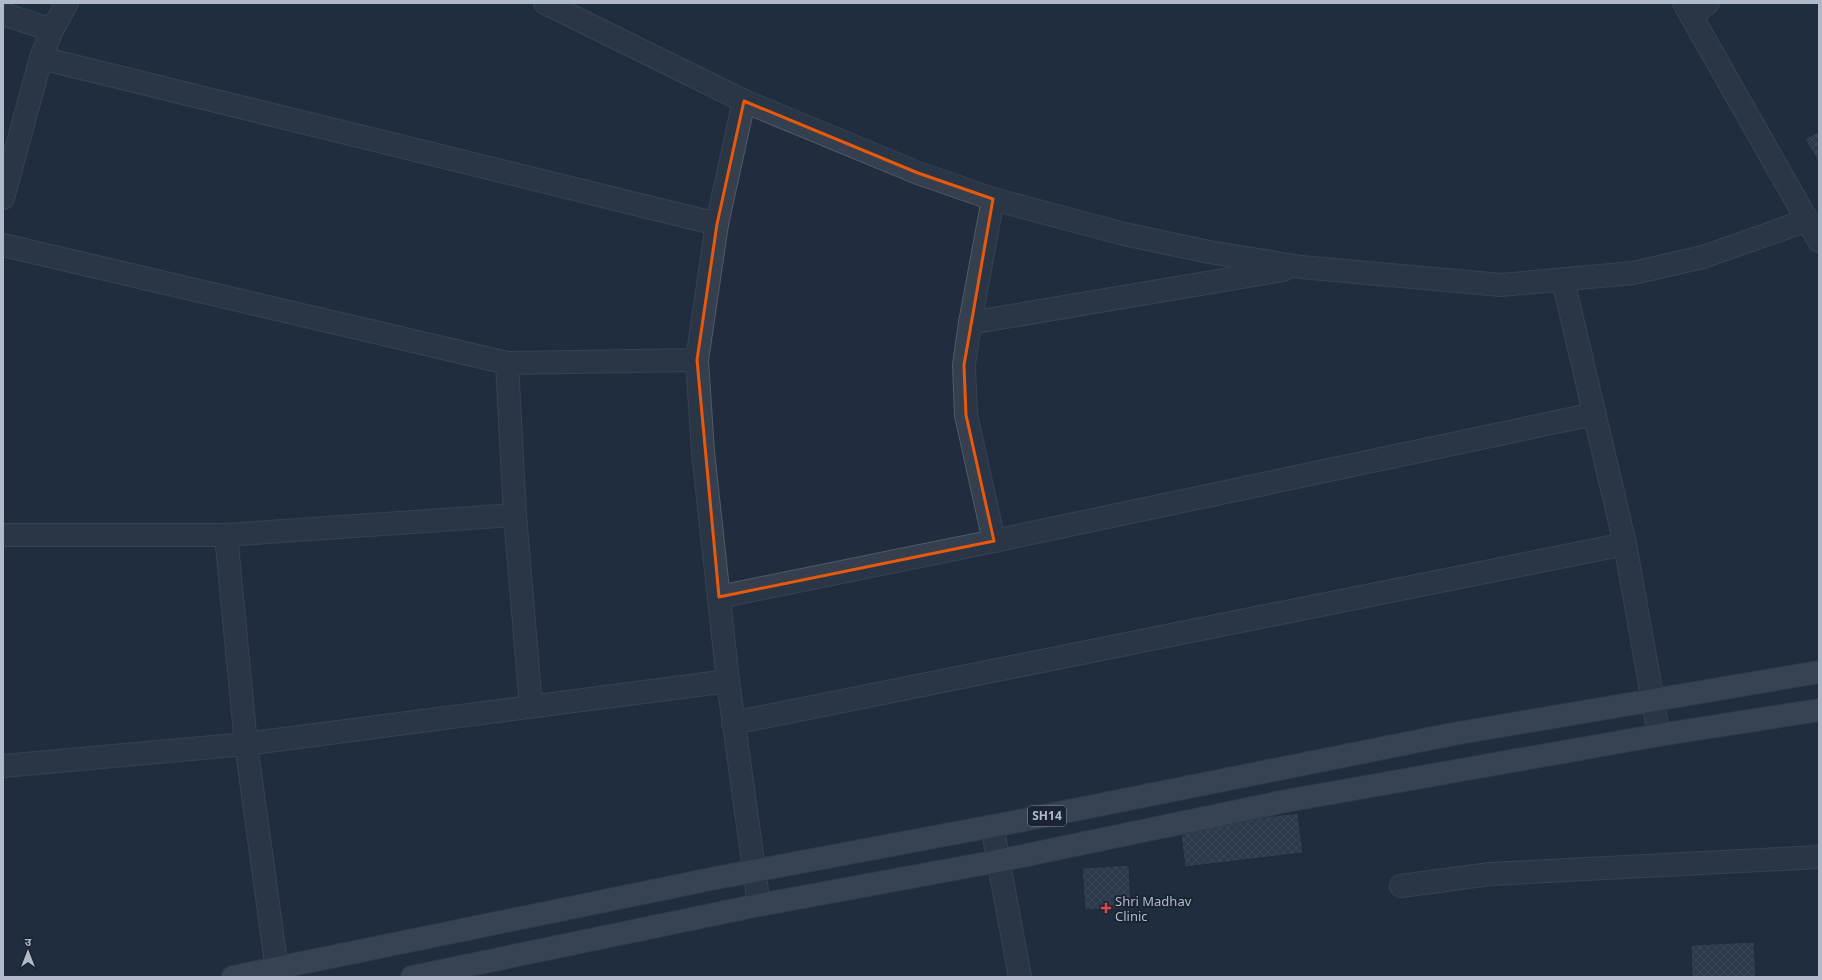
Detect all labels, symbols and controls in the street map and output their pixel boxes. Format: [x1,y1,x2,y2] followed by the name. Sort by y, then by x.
[1028,806,1066,826] road number: SH14
[1115,892,1192,925] place label: Shri Madhav Clinic
[1100,902,1112,914] marker: Shri Madhav Clinic
[8,932,48,972] north arrow
[25,934,32,949] text: उ

